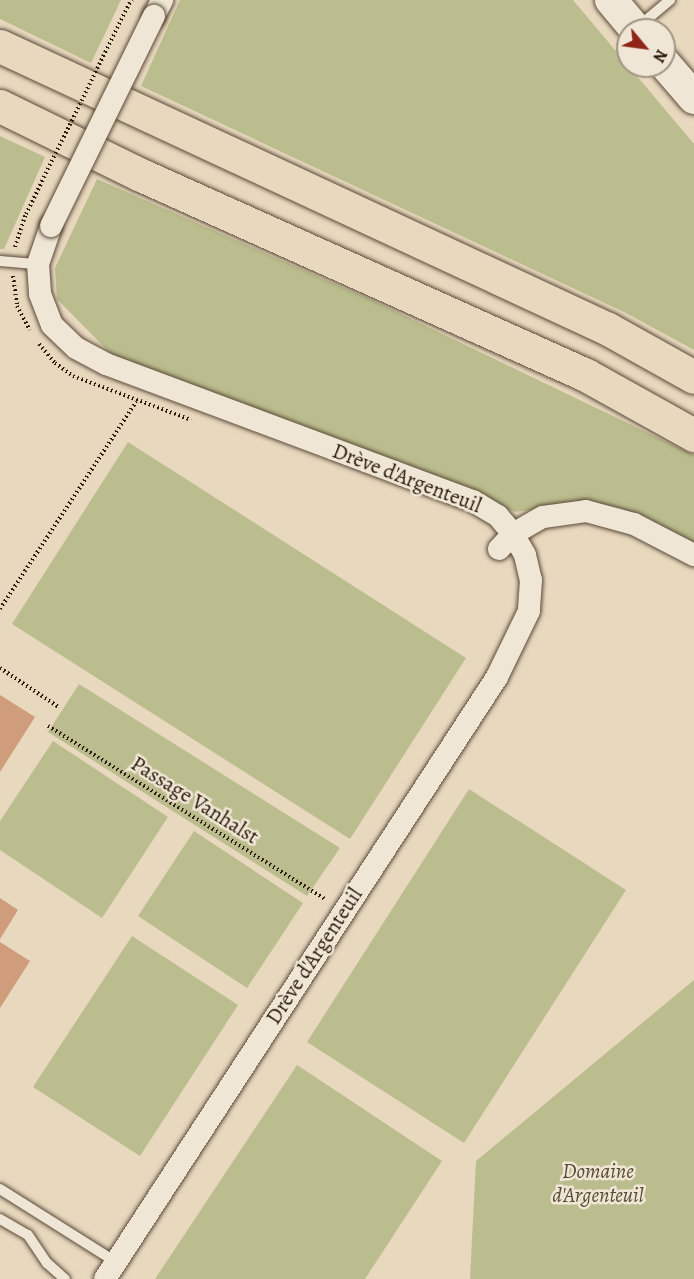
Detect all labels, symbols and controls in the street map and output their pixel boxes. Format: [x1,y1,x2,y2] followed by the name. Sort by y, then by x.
[616,18,676,78] north arrow
[648,45,672,66] text: N
[329,438,485,518] street label: Drève d'Argenteuil
[127,751,263,849] street label: Passage Vanhalst
[261,883,367,1029] street label: Drève d'Argenteuil
[552,1158,644,1208] park label: Domaine d'Argenteuil

